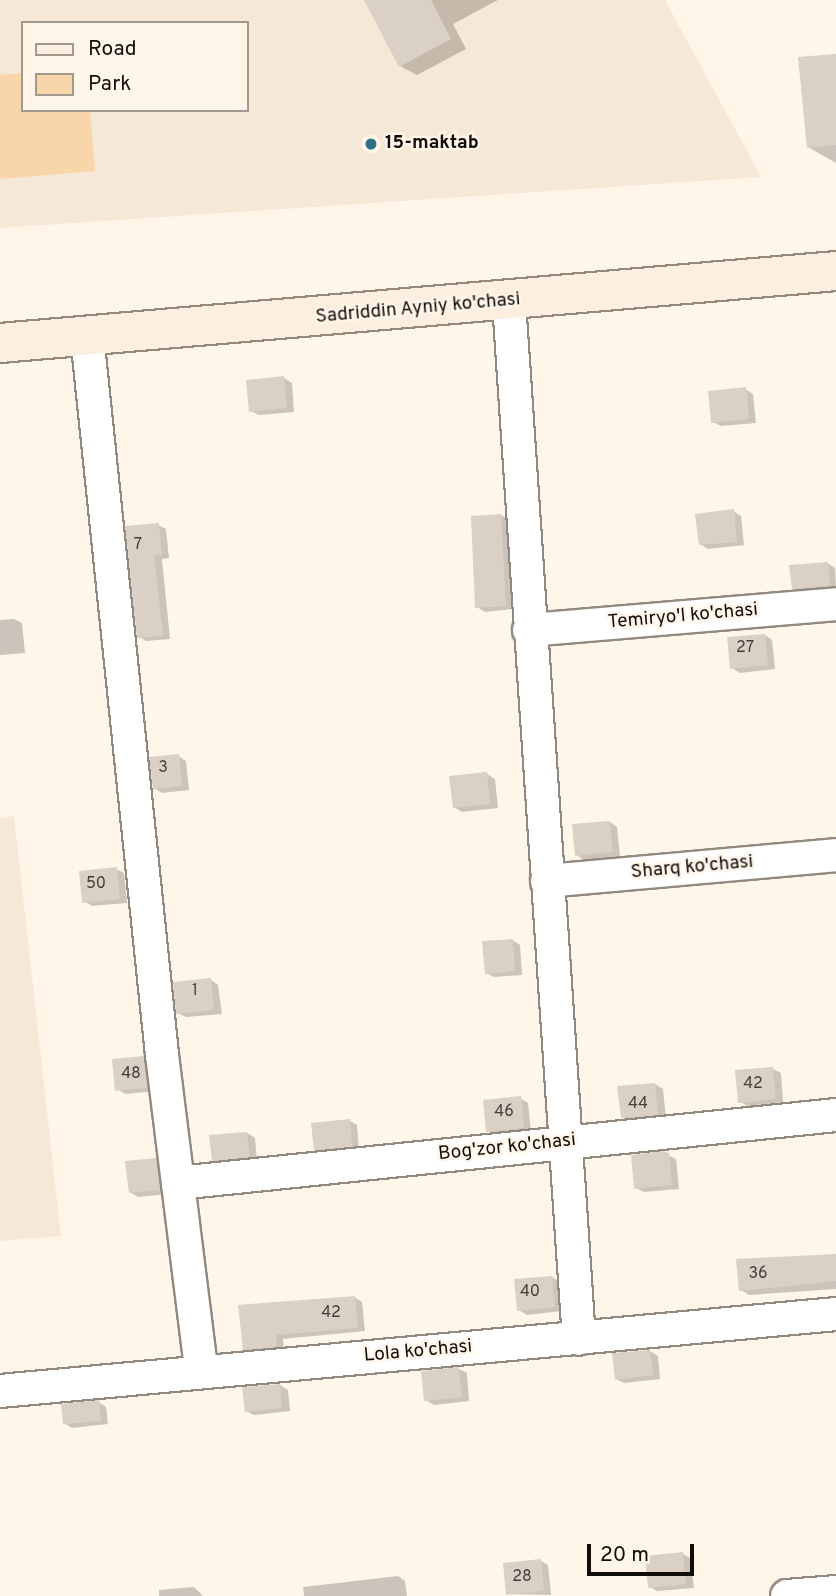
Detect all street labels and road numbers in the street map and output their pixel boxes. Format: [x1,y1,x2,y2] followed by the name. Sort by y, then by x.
[314,289,522,329] street label: Sadriddin Ayniy ko'chasi
[607,599,759,635] street label: Temiryo'l ko'chasi
[630,851,754,885] street label: Sharq ko'chasi
[437,1129,577,1167] street label: Bog'zor ko'chasi
[363,1336,473,1368] street label: Lola ko'chasi

